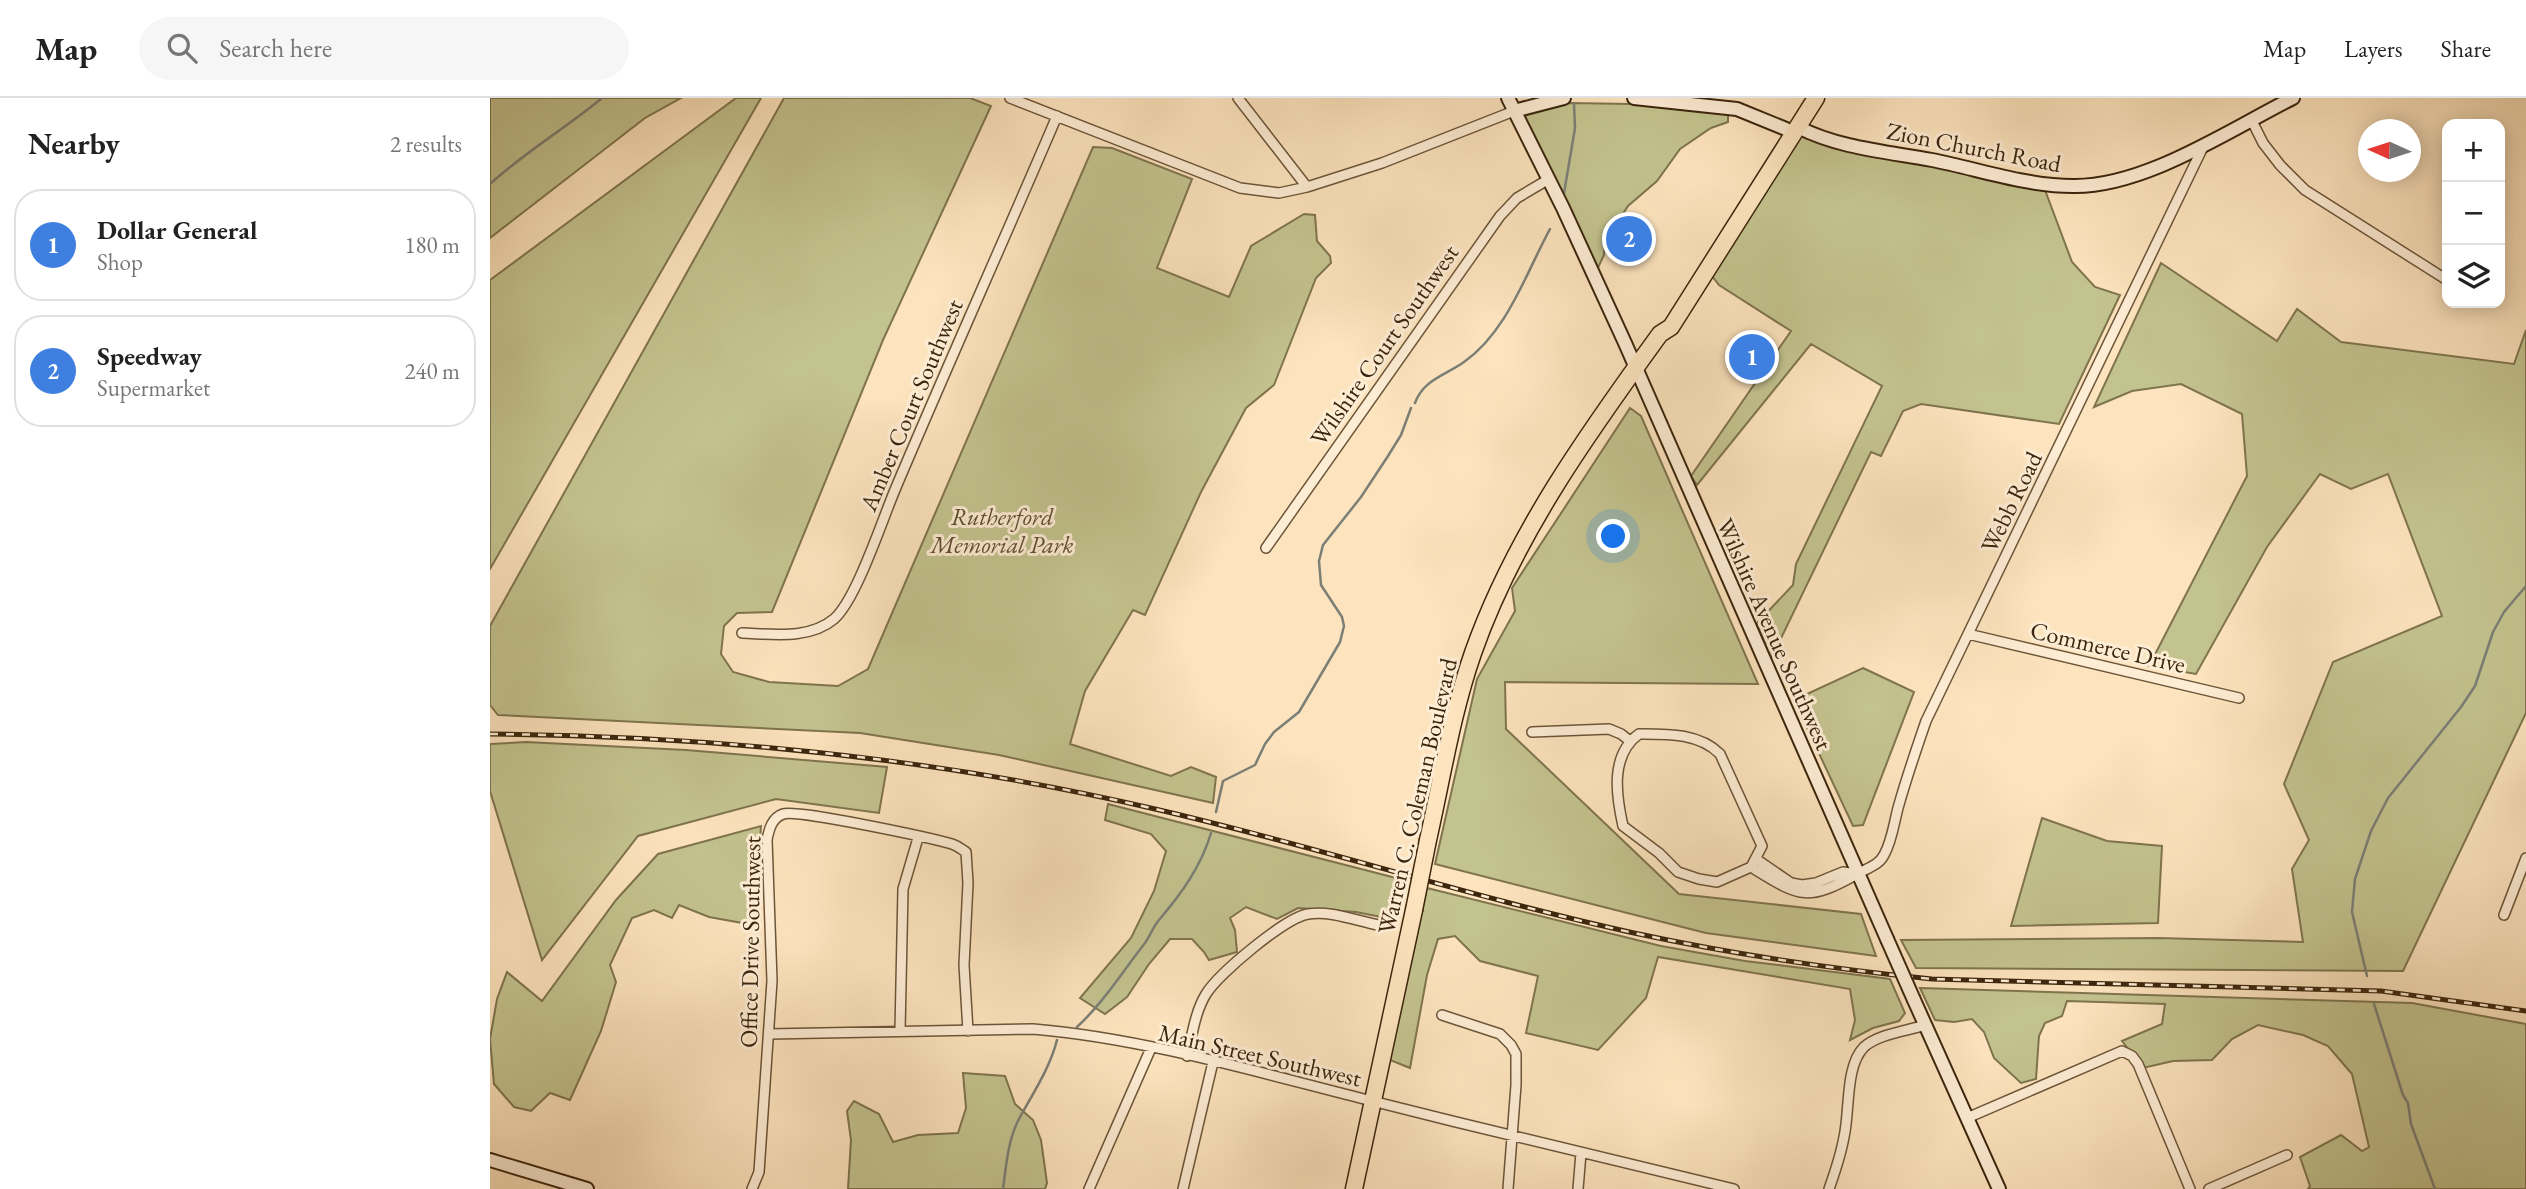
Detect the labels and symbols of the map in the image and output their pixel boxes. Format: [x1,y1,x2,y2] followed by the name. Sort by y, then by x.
[1884,115,2065,179] street label: Zion Church Road
[2358,119,2421,182] north arrow
[1606,213,1652,265] pin: 2
[1303,238,1465,452] street label: Wilshire Court Southwest
[852,294,970,517] street label: Amber Court Southwest
[1729,331,1775,383] pin: 1
[1973,446,2049,558] street label: Webb Road
[929,501,1074,560] park label: Rutherford Memorial Park
[1710,513,1840,755] street label: Wilshire Avenue Southwest
[1596,519,1630,553] your location
[2027,614,2189,680] street label: Commerce Drive
[1370,654,1464,937] street label: Warren C. Coleman Boulevard
[733,835,767,1048] street label: Office Drive Southwest
[1156,1017,1365,1093] street label: Main Street Southwest

